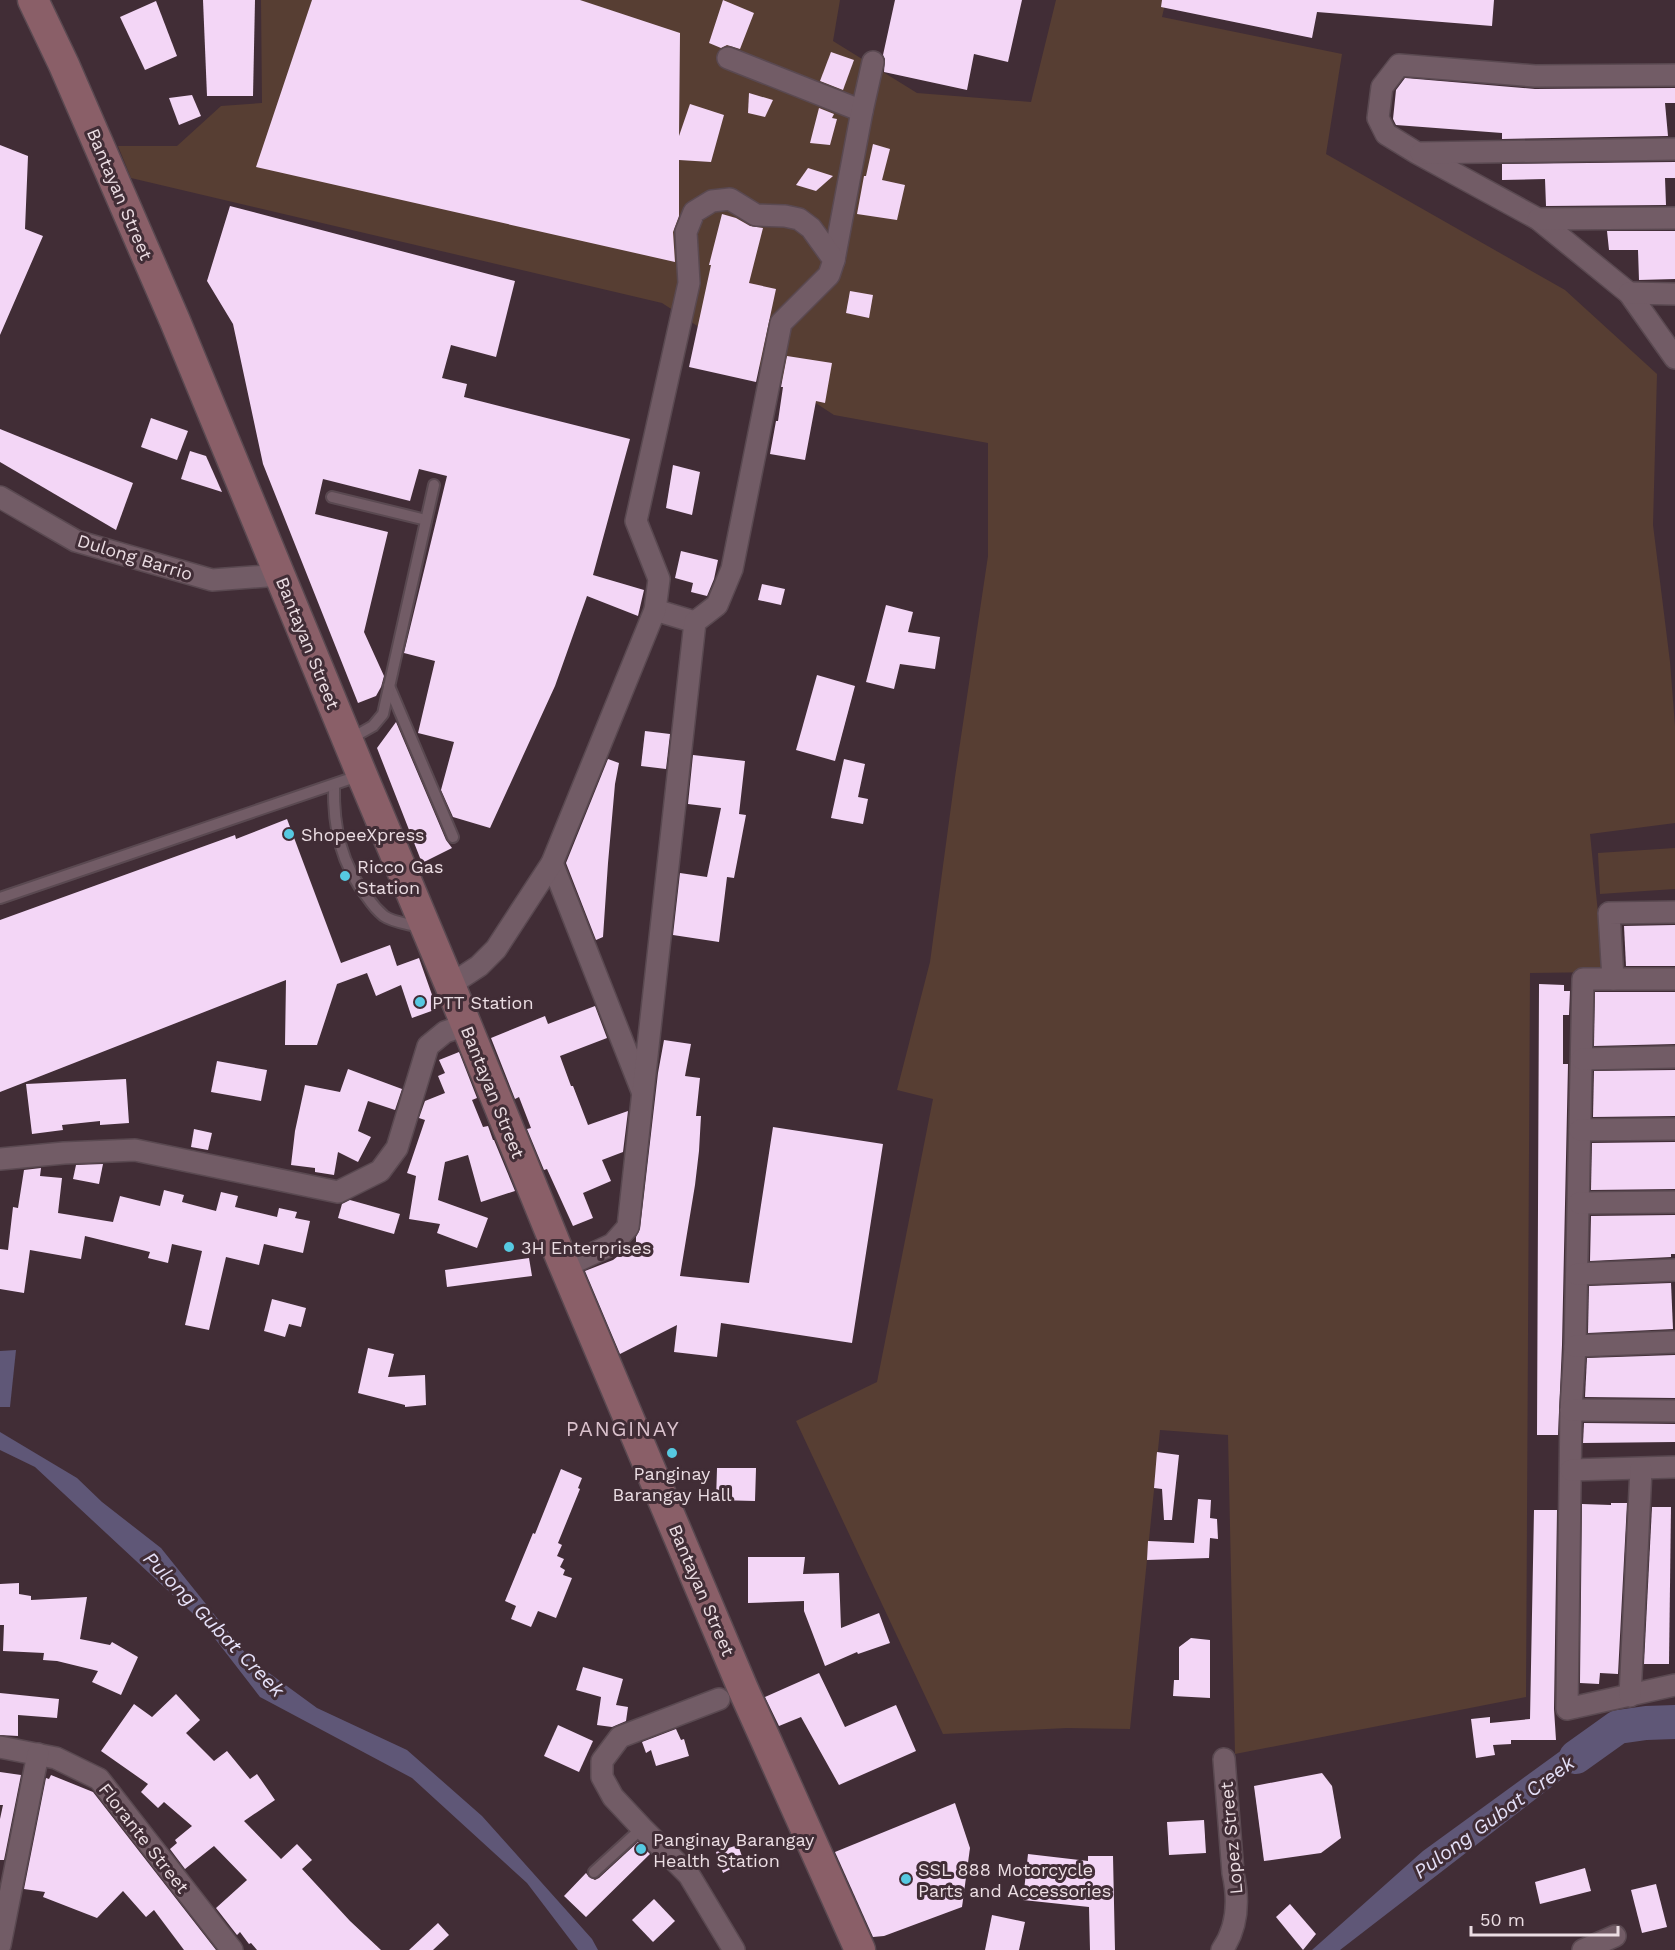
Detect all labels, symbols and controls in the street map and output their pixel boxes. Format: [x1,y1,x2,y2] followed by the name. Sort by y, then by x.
[83,125,157,263] street label: Bantayan Street
[75,529,195,585] street label: Dulong Barrio
[272,574,344,713] street label: Bantayan Street
[301,824,425,845] place label: ShopeeXpress
[282,827,296,841] marker: ShopeeXpress
[357,856,443,898] place label: Ricco Gas Station
[338,869,352,883] marker: Ricco Gas Station
[432,992,534,1013] place label: PTT Station
[413,995,427,1009] marker: PTT Station
[457,1023,529,1162] street label: Bantayan Street
[521,1237,651,1258] place label: 3H Enterprises
[502,1240,516,1254] marker: 3H Enterprises
[566,1416,680,1441] district label: PANGINAY
[665,1446,679,1460] marker: Panginay Barangay Hall
[613,1463,732,1505] place label: Panginay Barangay Hall
[665,1521,739,1659] street label: Bantayan Street
[138,1546,290,1703] water label: Pulong Gubat Creek
[1409,1750,1580,1883] water label: Pulong Gubat Creek
[95,1779,194,1898] street label: Florante Street
[1216,1780,1246,1895] street label: Lopez Street
[653,1829,815,1871] place label: Panginay Barangay Health Station
[634,1842,648,1856] marker: Panginay Barangay Health Station
[918,1859,1111,1901] place label: SSL 888 Motorcycle Parts and Accessories
[899,1872,913,1886] marker: SSL 888 Motorcycle Parts and Accessories
[1471,1899,1618,1937] scale bar
[1480,1909,1525,1930] text: 50 m

